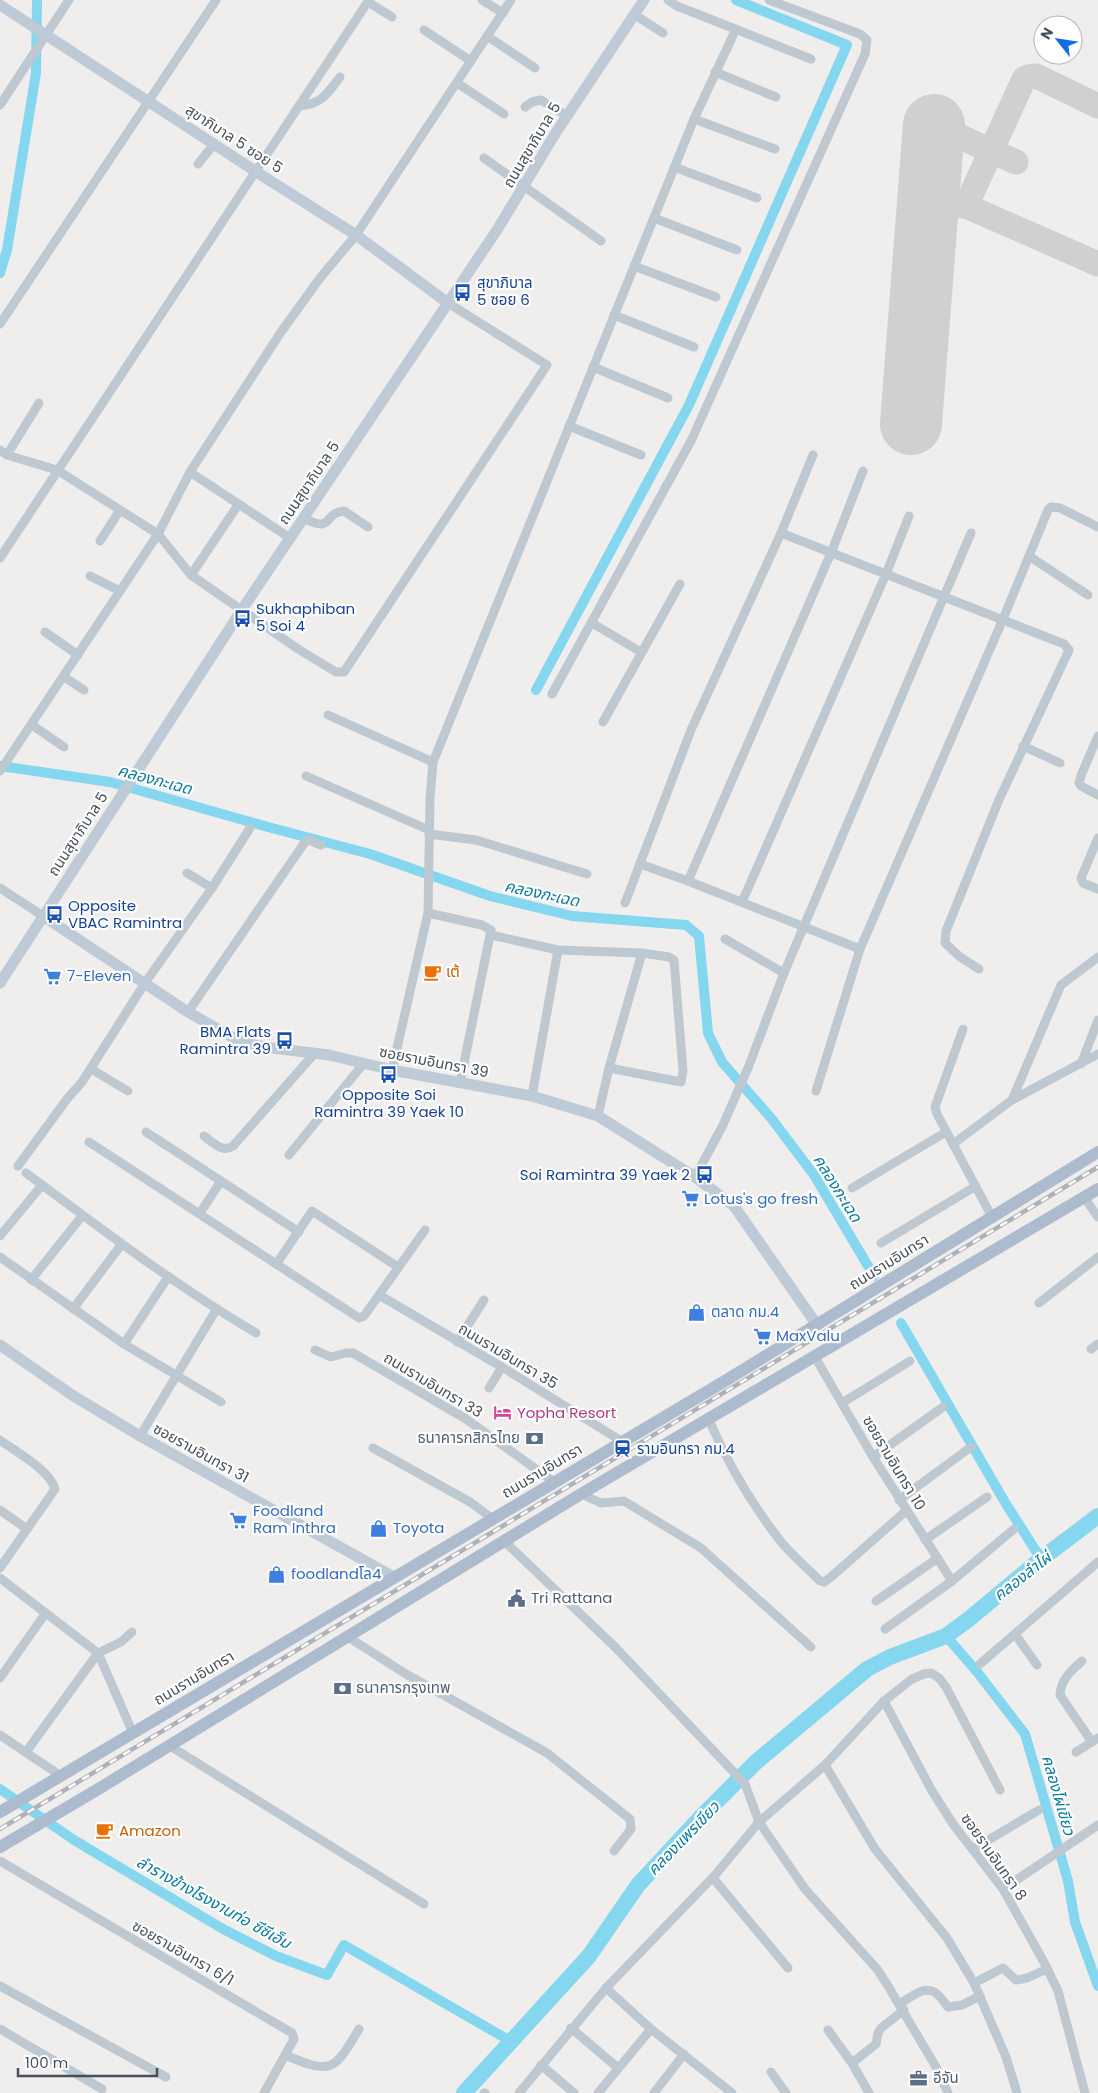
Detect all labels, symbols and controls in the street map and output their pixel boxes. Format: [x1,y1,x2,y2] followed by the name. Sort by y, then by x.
[1033,15,1083,65] north arrow
[1035,24,1058,43] text: N
[498,98,565,192] street label: ถนนสุขาภิบาล 5
[181,99,287,178] street label: สุขาภิบาล 5 ซอย 5
[477,272,533,310] place label: สุขาภิบาล 5 ซอย 6
[453,282,473,302] bus stop icon: สุขาภิบาล 5 ซอย 6
[273,437,344,529] street label: ถนนสุขาภิบาล 5
[256,598,355,636] place label: Sukhaphiban 5 Soi 4
[232,608,252,628] bus stop icon: Sukhaphiban 5 Soi 4
[115,759,196,801] water label: คลองกะเฉด
[43,788,113,880] street label: ถนนสุขาภิบาล 5
[502,874,582,913] water label: คลองกะเฉด
[68,895,182,933] place label: Opposite VBAC Ramintra
[44,905,64,925] bus stop icon: Opposite VBAC Ramintra
[446,961,460,982] place label: เต้
[422,962,442,982] cafe icon: เต้
[67,965,131,986] place label: 7-Eleven
[43,966,63,986] supermarket icon: 7-Eleven
[180,1021,271,1059] place label: BMA Flats Ramintra 39
[275,1031,295,1051] bus stop icon: BMA Flats Ramintra 39
[378,1041,491,1082] street label: ซอยรามอินทรา 39
[379,1064,399,1084] bus stop icon: Opposite Soi Ramintra 39 Yaek 10
[314,1084,464,1122] place label: Opposite Soi Ramintra 39 Yaek 10
[808,1150,868,1227] water label: คลองกะเฉด
[520,1164,690,1185] place label: Soi Ramintra 39 Yaek 2
[694,1165,714,1185] bus stop icon: Soi Ramintra 39 Yaek 2
[704,1188,818,1209] place label: Lotus's go fresh
[680,1189,700,1209] supermarket icon: Lotus's go fresh
[845,1229,933,1294] street label: ถนนรามอินทรา
[711,1301,779,1322] place label: ตลาด กม.4
[687,1302,707,1322] shop icon: ตลาด กม.4
[455,1318,562,1394] street label: ถนนรามอินทรา 35
[776,1325,840,1346] place label: MaxValu
[752,1326,772,1346] supermarket icon: MaxValu
[380,1347,487,1422] street label: ถนนรามอินทรา 33
[517,1402,616,1423] place label: Yopha Resort
[493,1403,513,1423] hotel icon: Yopha Resort
[858,1411,931,1514] street label: ซอยรามอินทรา 10
[150,1418,253,1488] street label: ซอยรามอินทรา 31
[417,1427,520,1448] place label: ธนาคารกสิกรไทย
[524,1428,544,1448] bank icon: ธนาคารกสิกรไทย
[498,1438,586,1503] street label: ถนนรามอินทรา
[637,1438,735,1459] place label: รามอินทรา กม.4
[613,1439,633,1459] station icon: รามอินทรา กม.4
[253,1500,336,1538] place label: Foodland Ram Inthra
[229,1510,249,1530] supermarket icon: Foodland Ram Inthra
[393,1517,444,1538] place label: Toyota
[369,1518,389,1538] shop icon: Toyota
[989,1545,1058,1606] water label: คลองลำไผ่
[291,1563,381,1584] place label: foodlandโล4
[267,1564,287,1584] shop icon: foodlandโล4
[531,1587,612,1608] place label: Tri Rattana
[507,1588,527,1608] public building icon: Tri Rattana
[150,1645,238,1710] street label: ถนนรามอินทรา
[356,1677,450,1698] place label: ธนาคารกรุงเทพ
[332,1678,352,1698] bank icon: ธนาคารกรุงเทพ
[1036,1752,1081,1839] water label: คลองไผ่เขียว
[642,1795,725,1881] water label: คลองแพรเขียว
[956,1809,1032,1905] street label: ซอยรามอินทรา 8
[119,1820,181,1841] place label: Amazon
[95,1821,115,1841] cafe icon: Amazon
[132,1850,296,1955] water label: ลำรางข้างโรงงานท่อ ซีซีเอ็ม
[129,1915,238,1990] street label: ซอยรามอินทรา 6/1
[18,2046,156,2078] scale bar
[25,2052,68,2073] text: 100 m
[933,2067,959,2088] place label: อีจัน
[909,2068,929,2088] office icon: อีจัน

